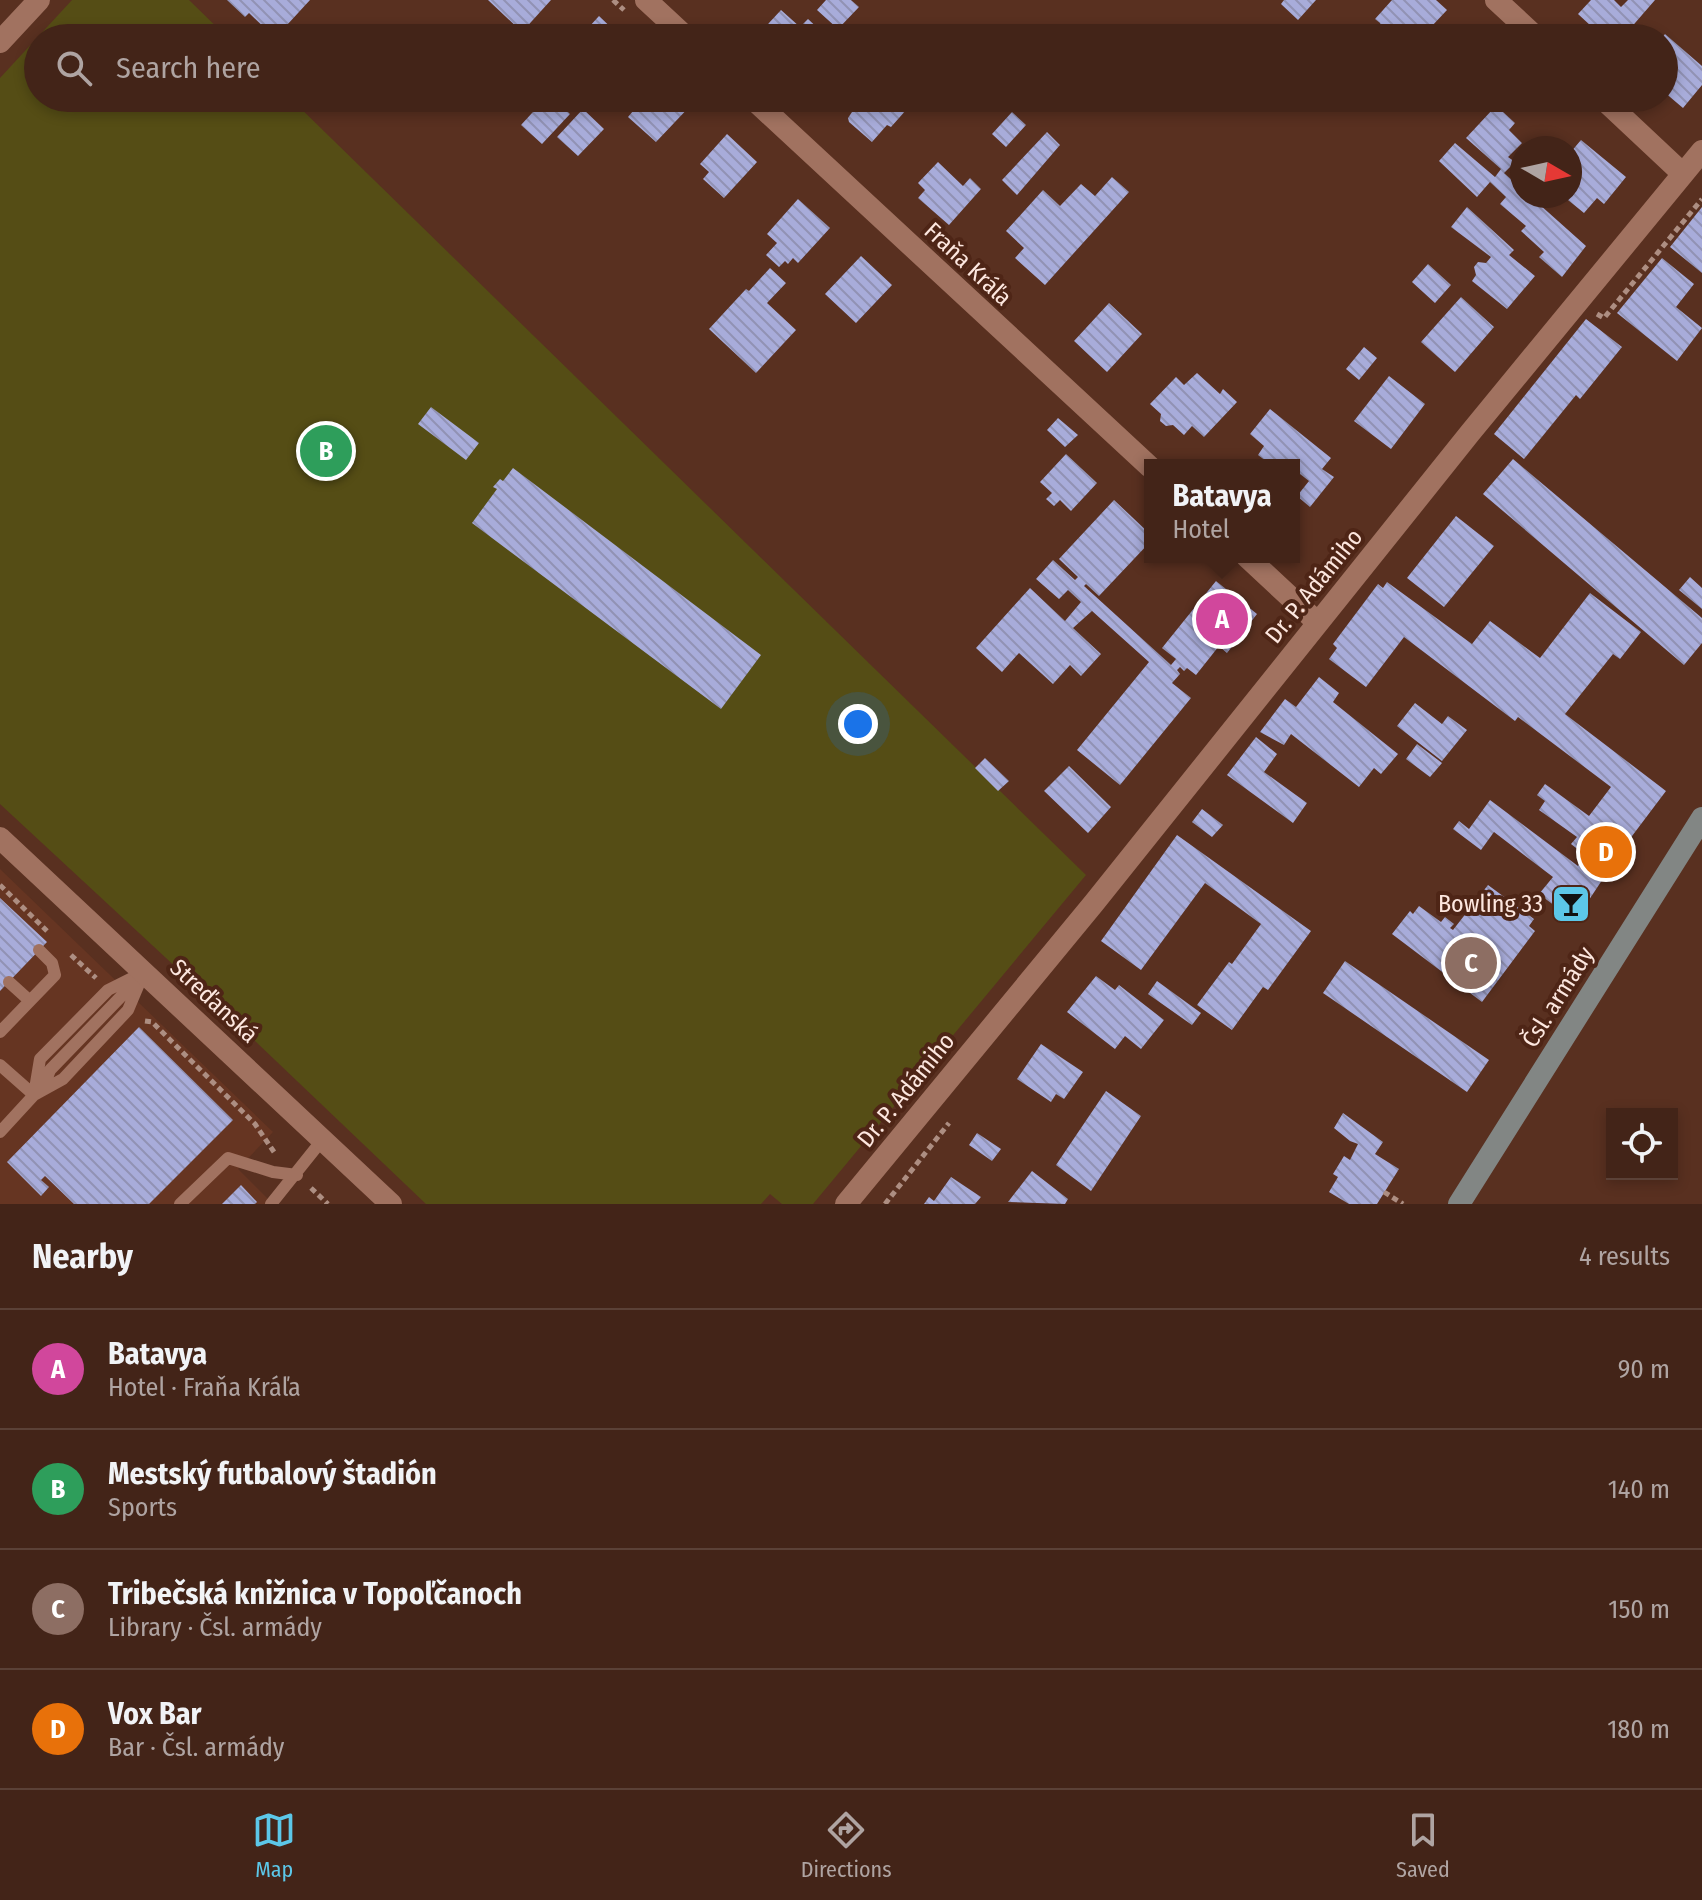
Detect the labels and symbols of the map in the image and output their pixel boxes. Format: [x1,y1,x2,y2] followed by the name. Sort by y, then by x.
[1510,136,1582,208] north arrow
[919,217,1017,311] street label: Fraňa Kráľa
[300,421,352,481] pin: B
[1260,523,1368,649] street label: Dr. P. Adámiho
[1196,589,1248,649] pin: A
[838,704,878,744] your location
[1580,822,1632,882] pin: D
[1550,883,1592,925] bar icon: Bowling 33
[1438,890,1543,918] place label: Bowling 33
[1445,933,1497,993] pin: C
[1515,941,1600,1052] street label: Čsl. armády
[164,953,264,1049] street label: Streďanská
[852,1027,960,1153] street label: Dr. P. Adámiho

